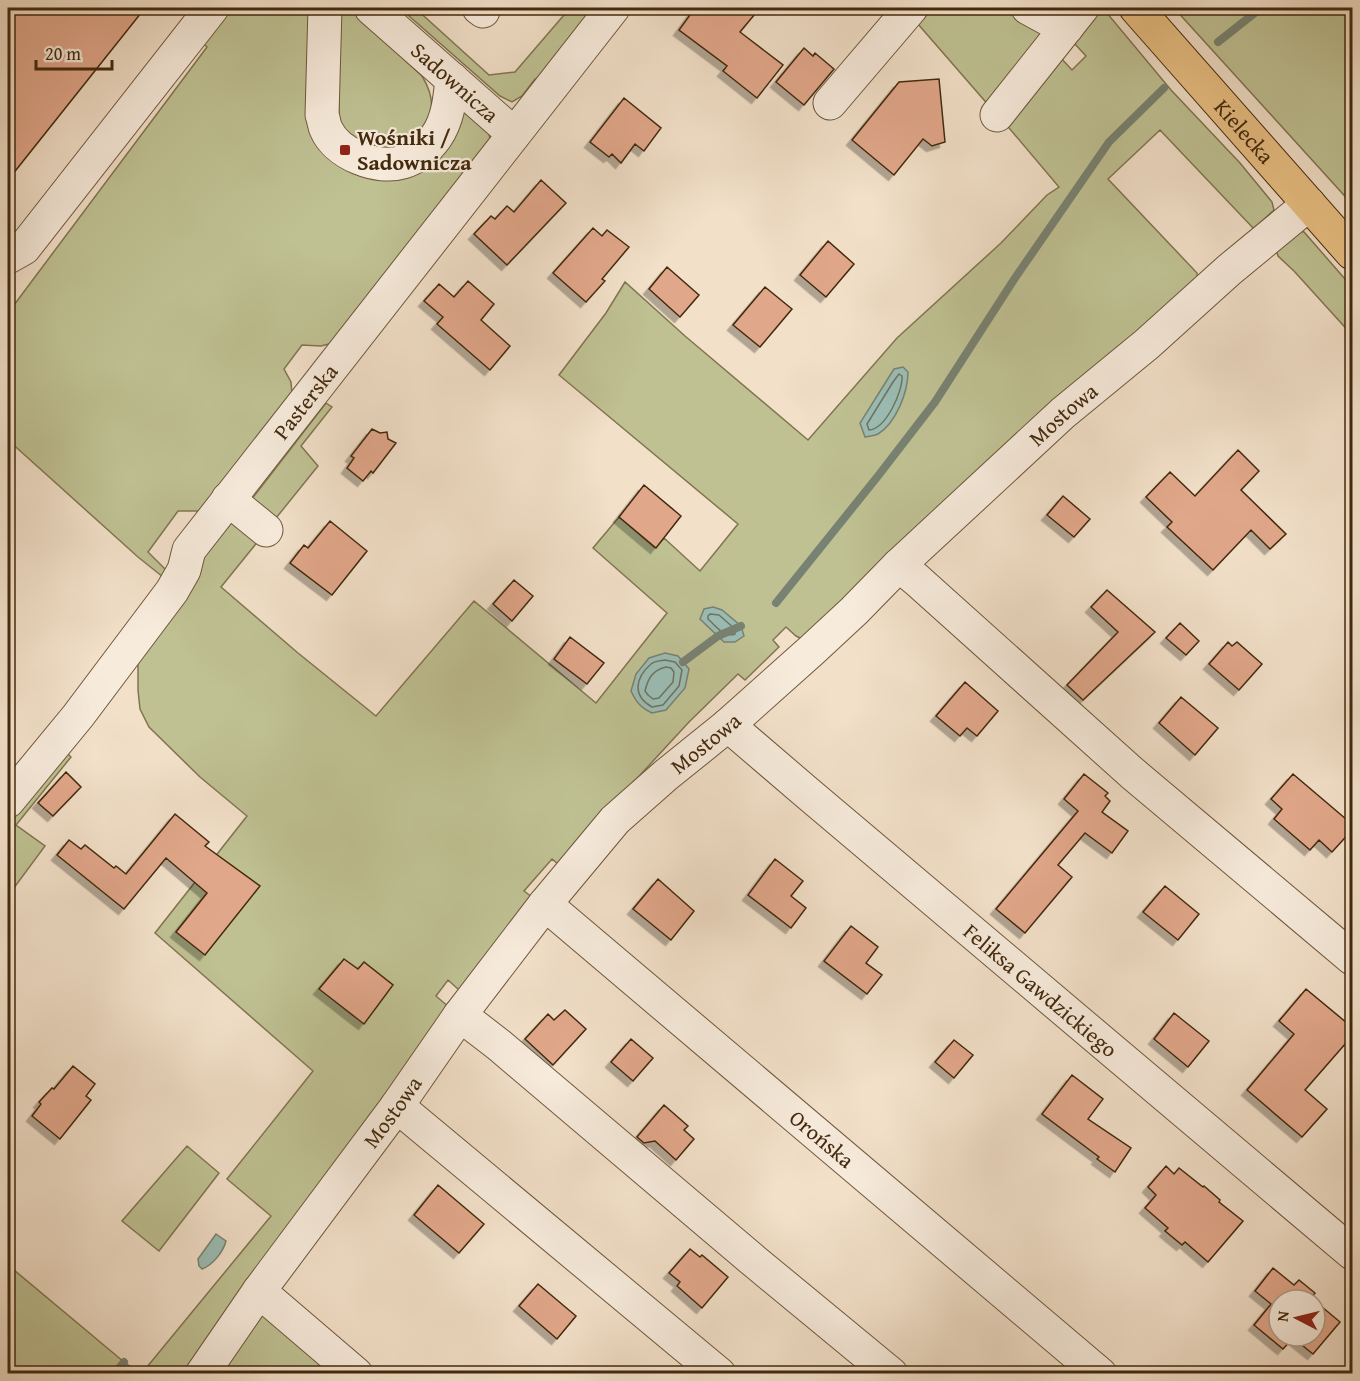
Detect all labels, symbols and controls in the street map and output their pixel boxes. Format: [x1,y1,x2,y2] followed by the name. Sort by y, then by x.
[36,33,112,71] scale bar
[404,34,506,130] street label: Sadownicza
[45,40,81,67] text: 20 m
[1207,92,1282,171] street label: Kielecka
[357,121,472,178] place label: Wośniki / Sadownicza
[338,143,352,157] marker: Wośniki / Sadownicza
[265,356,345,446] street label: Pasterska
[1021,375,1105,453] street label: Mostowa
[663,705,748,782] street label: Mostowa
[957,916,1125,1065] street label: Feliksa Gawdzickiego
[355,1069,430,1155] street label: Mostowa
[783,1102,862,1176] street label: Orońska
[1267,1288,1327,1348] north arrow
[1270,1309,1295,1323] text: N

